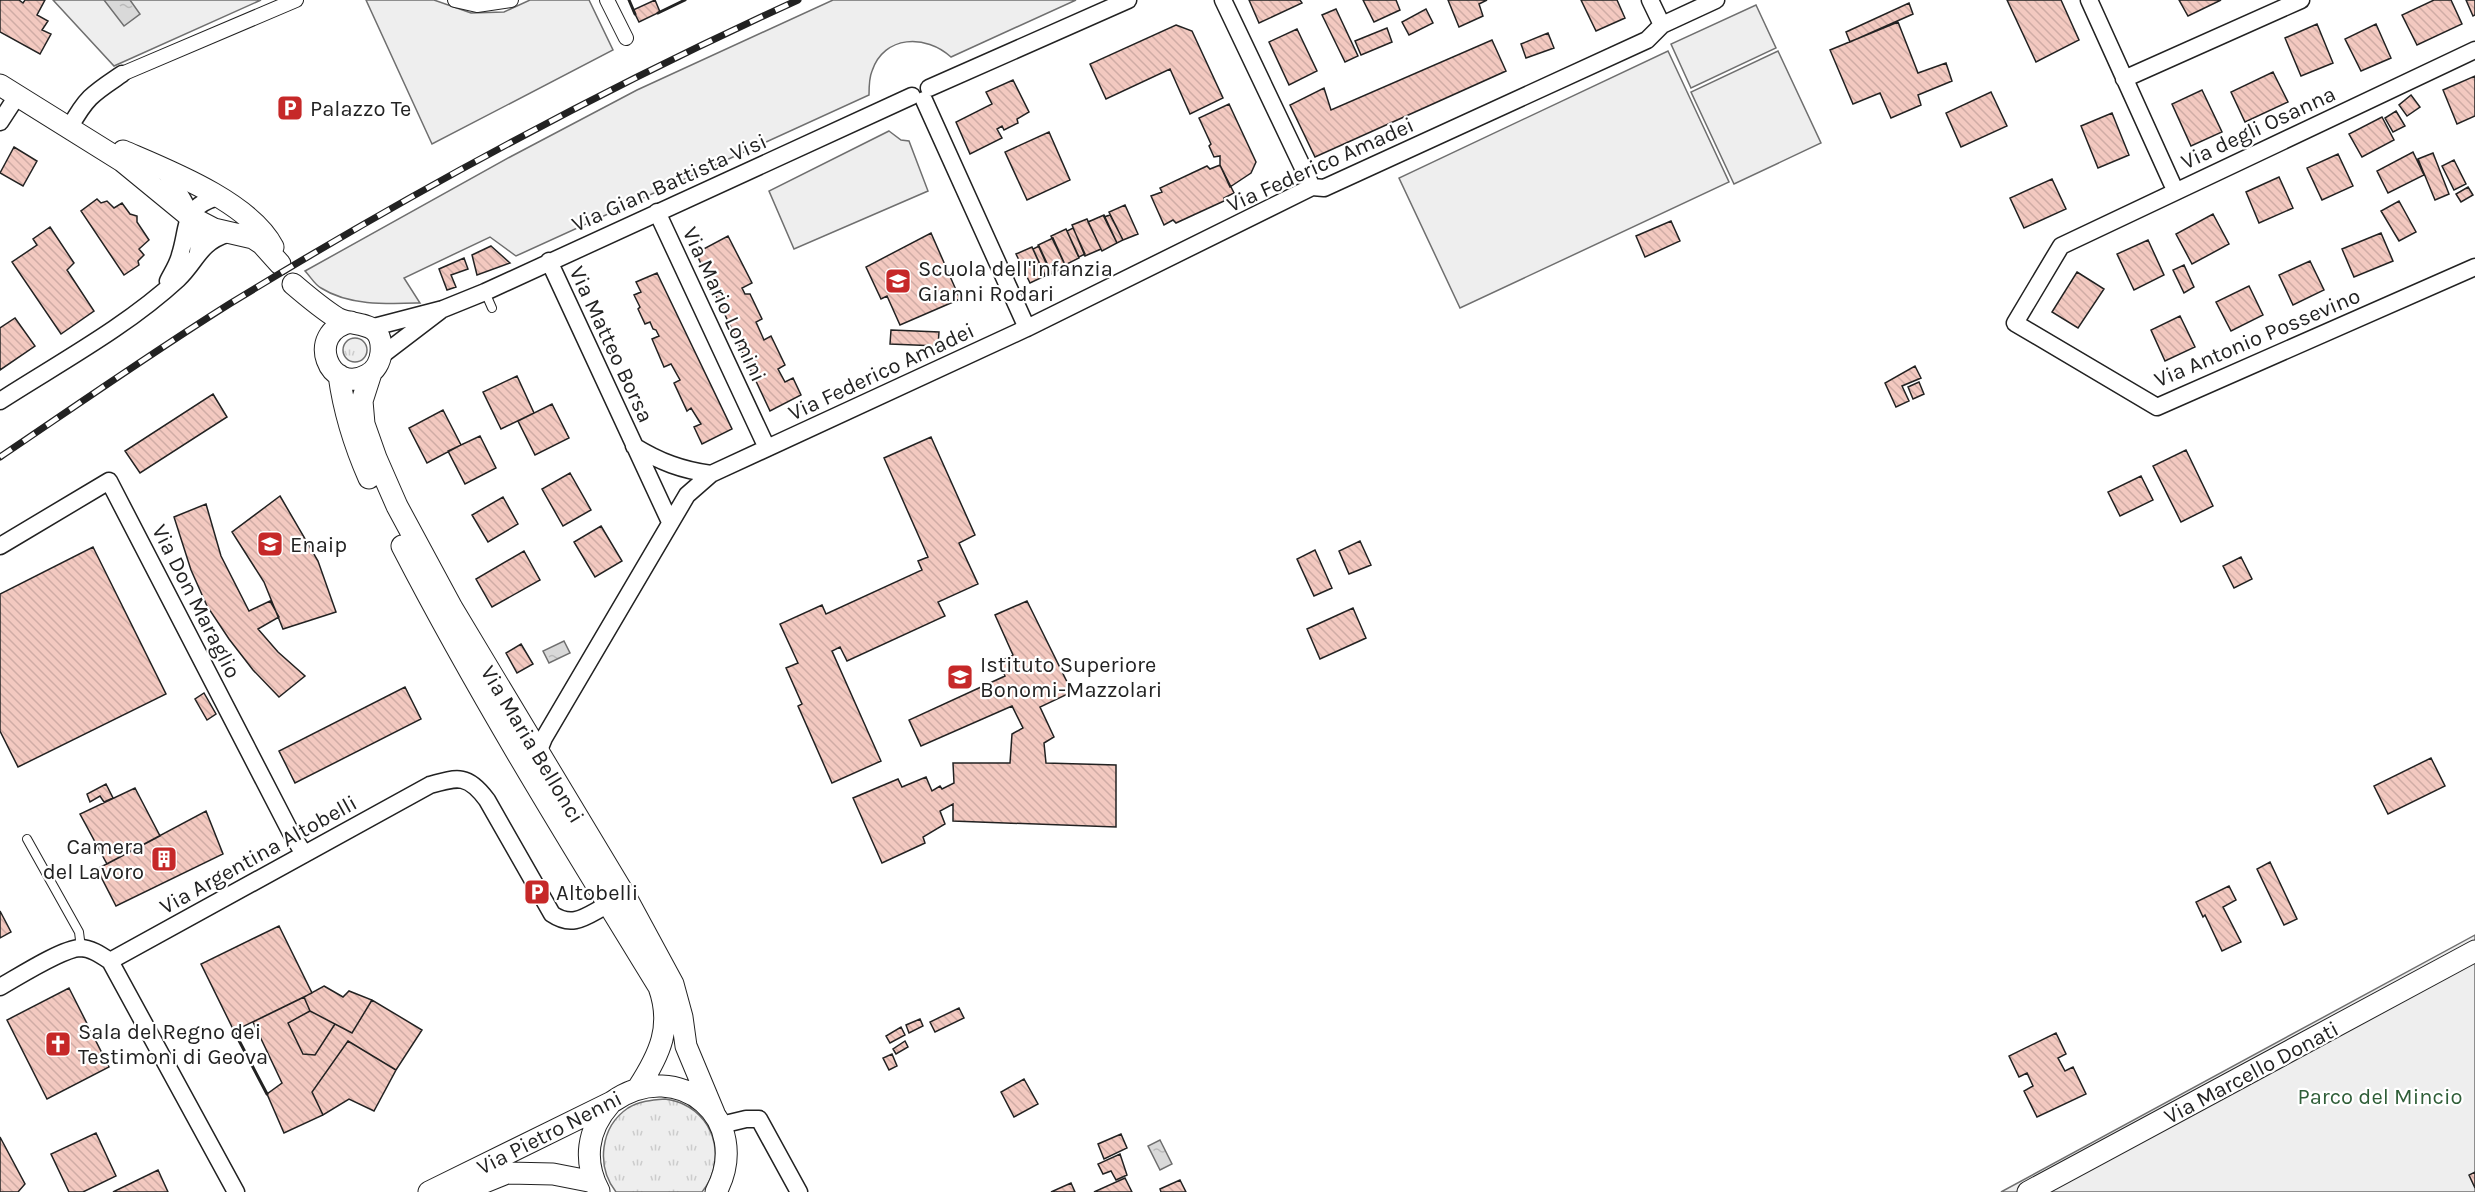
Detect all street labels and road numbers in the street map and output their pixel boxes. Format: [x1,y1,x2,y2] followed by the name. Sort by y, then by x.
[2177,81,2340,175] street label: Via degli Osanna
[1223,112,1418,218] street label: Via Federico Amadei
[568,128,771,238] street label: Via Gian Battista Visi
[677,223,771,386] street label: Via Mario Lomini
[564,262,659,427] street label: Via Matteo Borsa
[2151,283,2364,393] street label: Via Antonio Possevino
[784,317,979,426] street label: Via Federico Amadei
[146,520,246,683] street label: Via Don Maraglio
[475,661,589,828] street label: Via Maria Bellonci
[155,790,362,920] street label: Via Argentina Altobelli
[2160,1016,2343,1130] street label: Via Marcello Donati
[473,1085,626,1181] street label: Via Pietro Nenni

